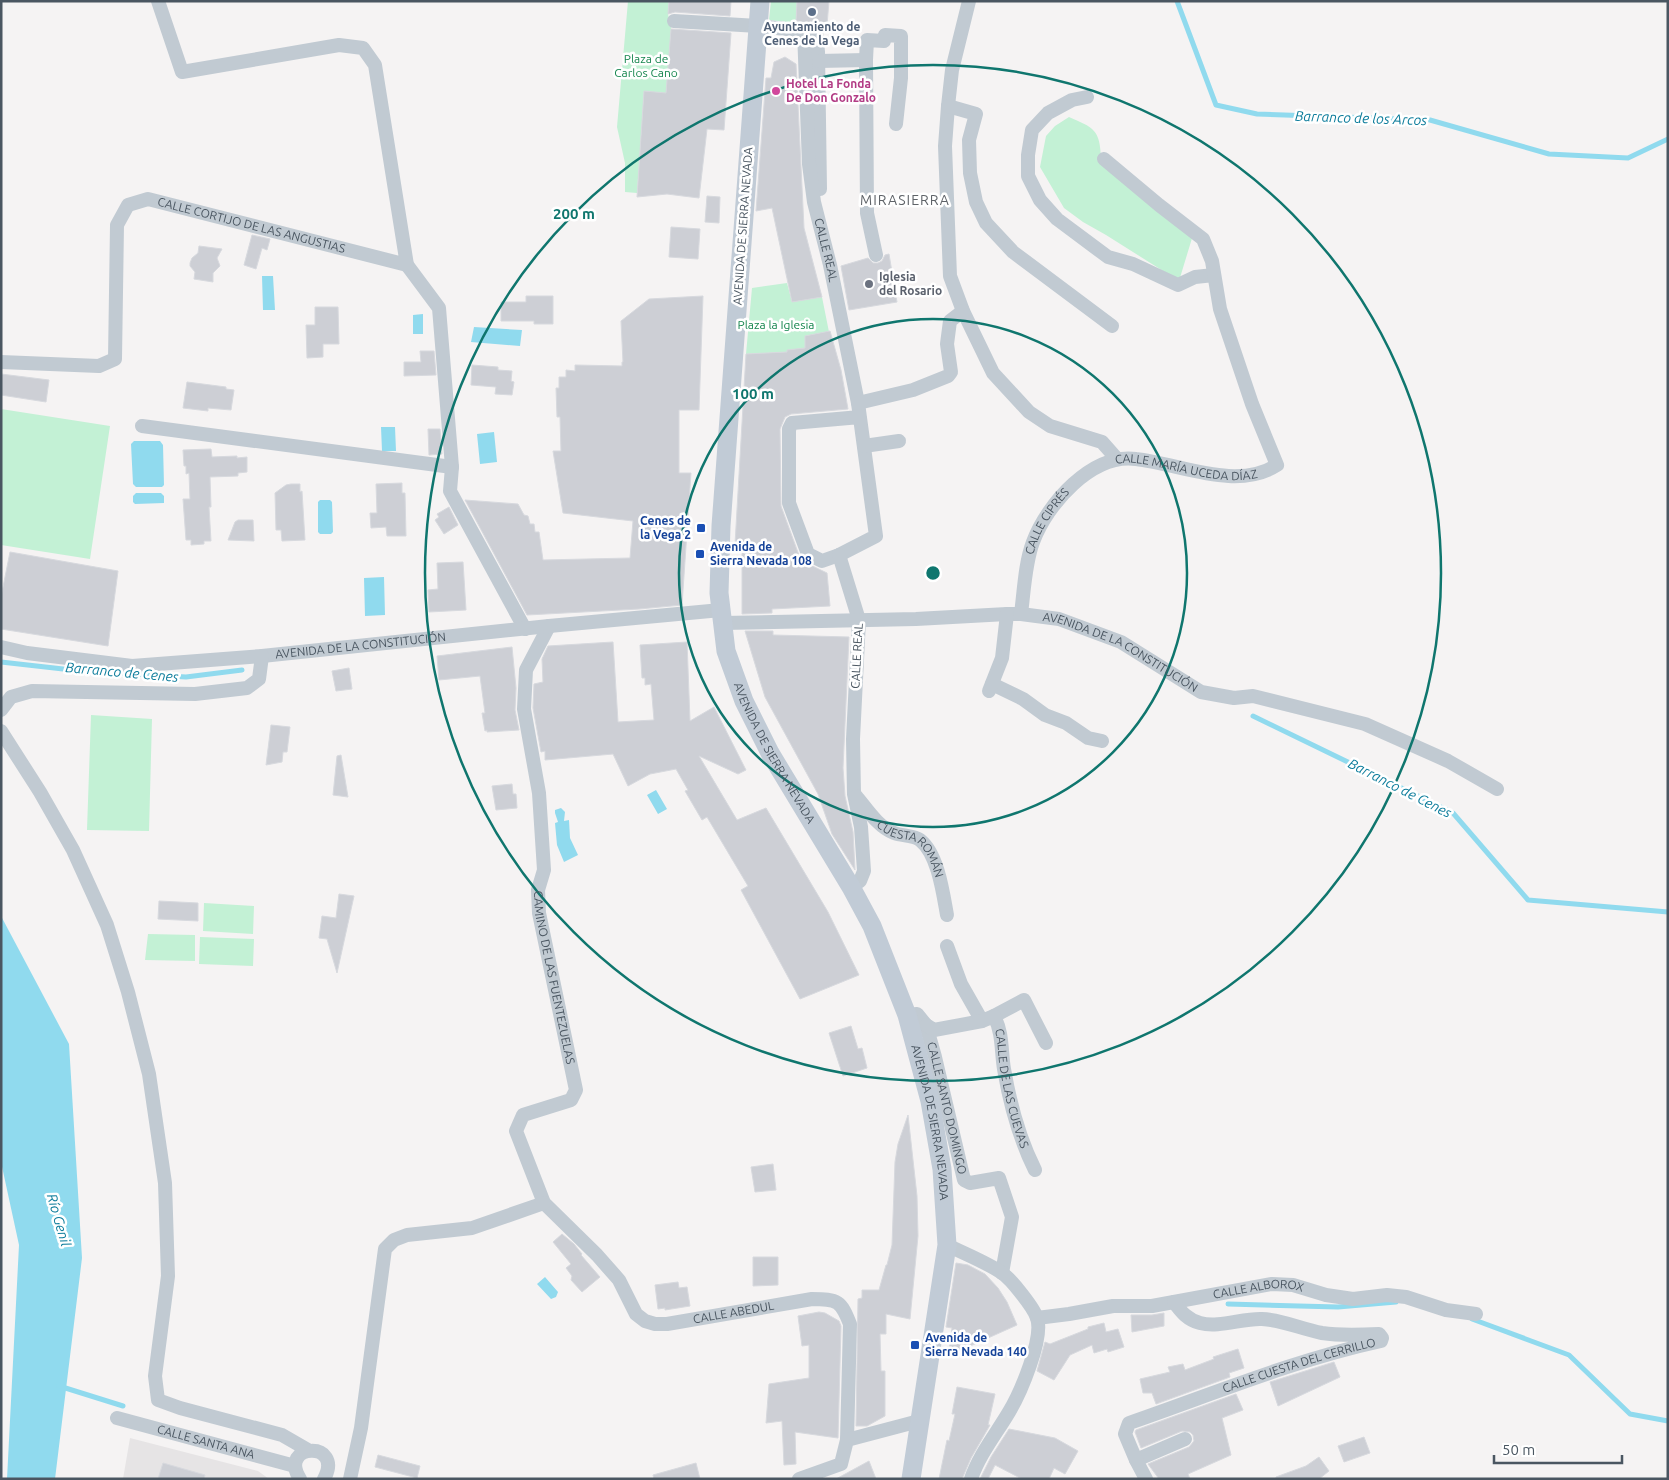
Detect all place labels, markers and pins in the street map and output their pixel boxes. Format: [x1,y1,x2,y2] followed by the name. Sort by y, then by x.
[806,6,818,18] marker: Ayuntamiento de Cenes de la Vega
[764,20,860,47] place label: Ayuntamiento de Cenes de la Vega
[786,77,876,104] place label: Hotel La Fonda De Don Gonzalo
[770,85,782,97] marker: Hotel La Fonda De Don Gonzalo
[879,270,942,297] place label: Iglesia del Rosario
[863,278,875,290] marker: Iglesia del Rosario
[640,514,691,541] place label: Cenes de la Vega 2
[695,522,707,534] marker: Cenes de la Vega 2
[710,540,812,567] place label: Avenida de Sierra Nevada 108
[694,548,706,560] marker: Avenida de Sierra Nevada 108
[924,564,942,582] centre of rings
[925,1331,1027,1358] place label: Avenida de Sierra Nevada 140
[909,1339,921,1351] marker: Avenida de Sierra Nevada 140

